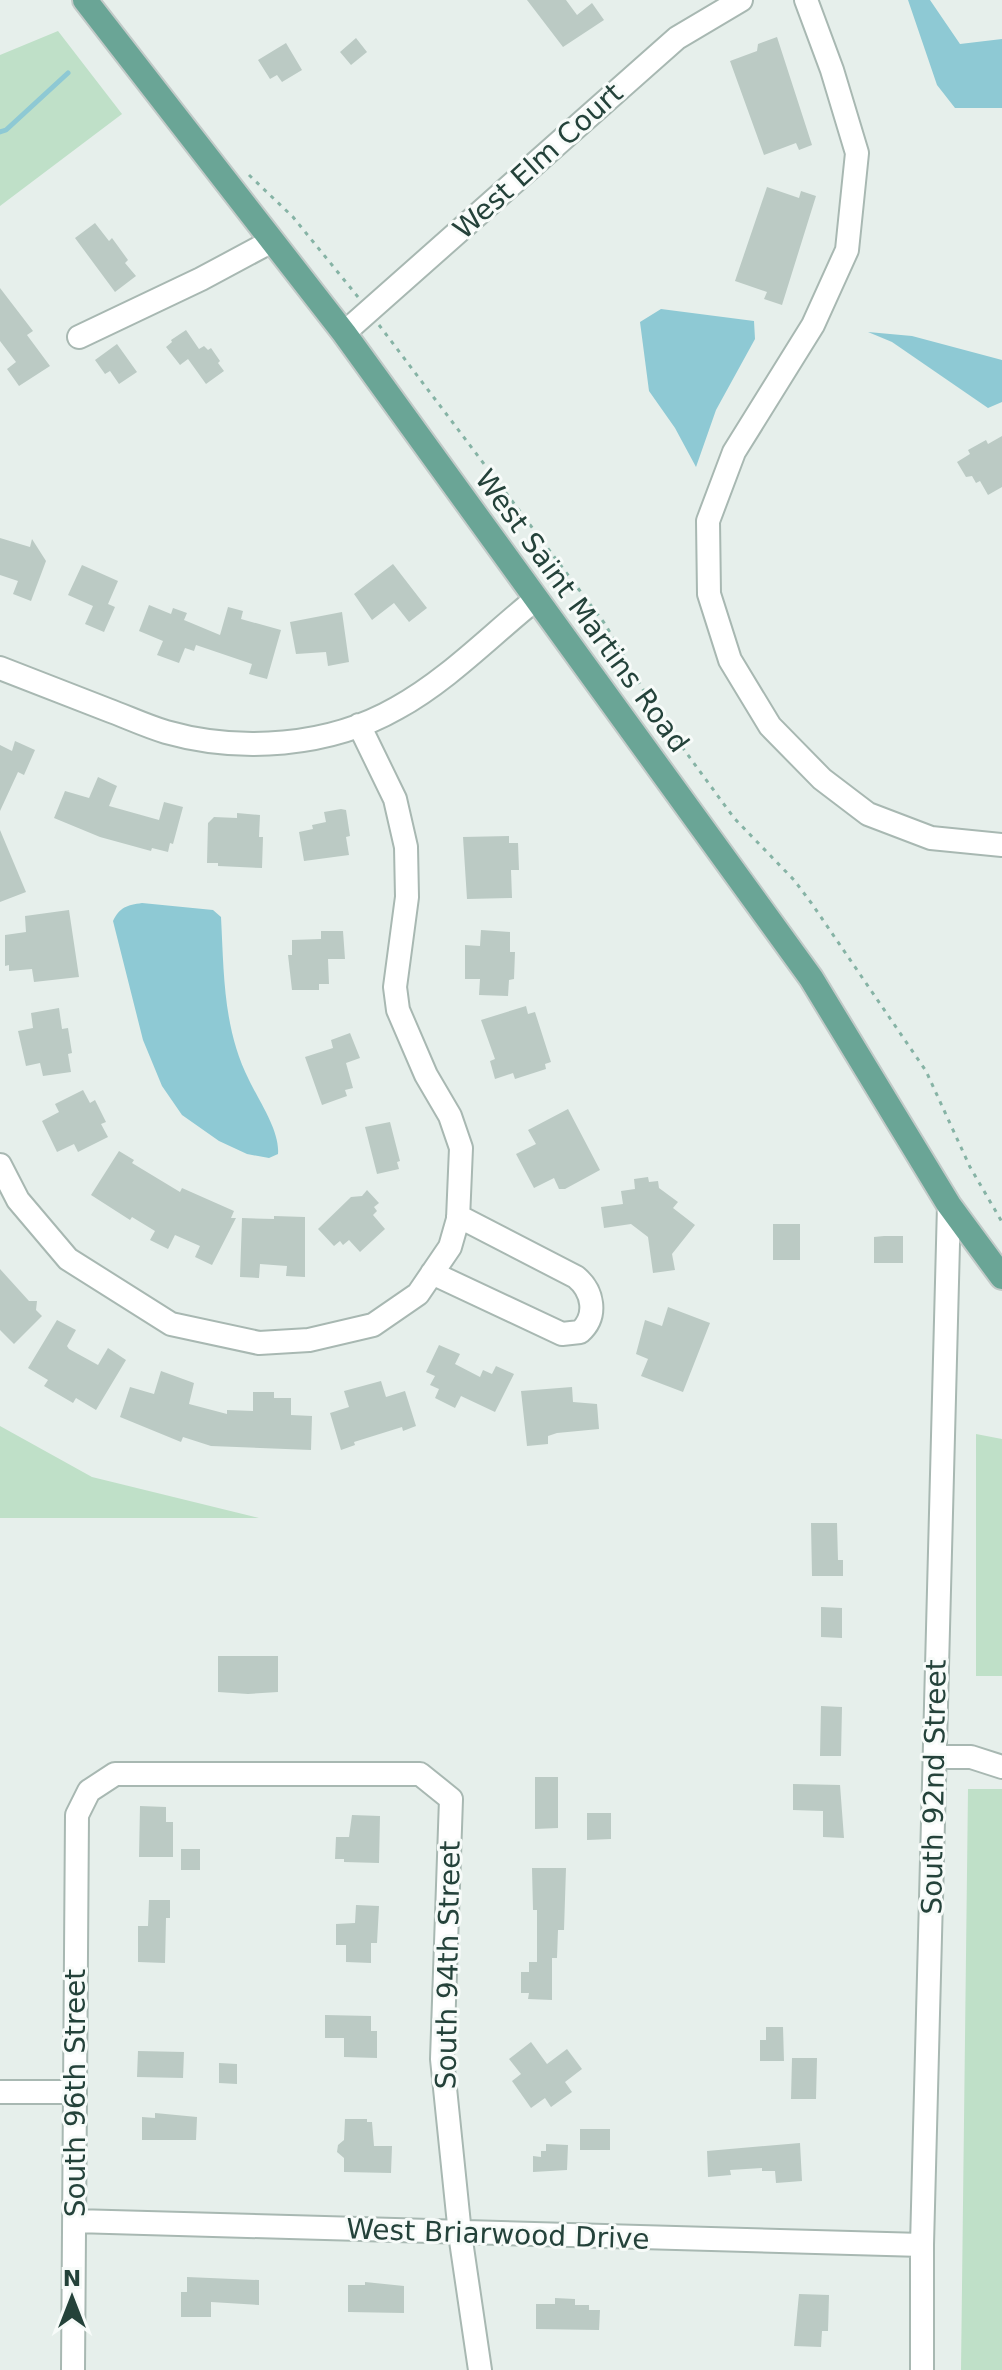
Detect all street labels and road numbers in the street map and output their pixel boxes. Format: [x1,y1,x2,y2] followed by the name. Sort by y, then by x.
[447,76,629,246] street label: West Elm Court
[468,463,696,759] street label: West Saint Martins Road
[915,1659,953,1915] street label: South 92nd Street
[429,1840,467,2090] street label: South 94th Street
[59,1969,92,2217] street label: South 96th Street
[346,2212,650,2256] street label: West Briarwood Drive

